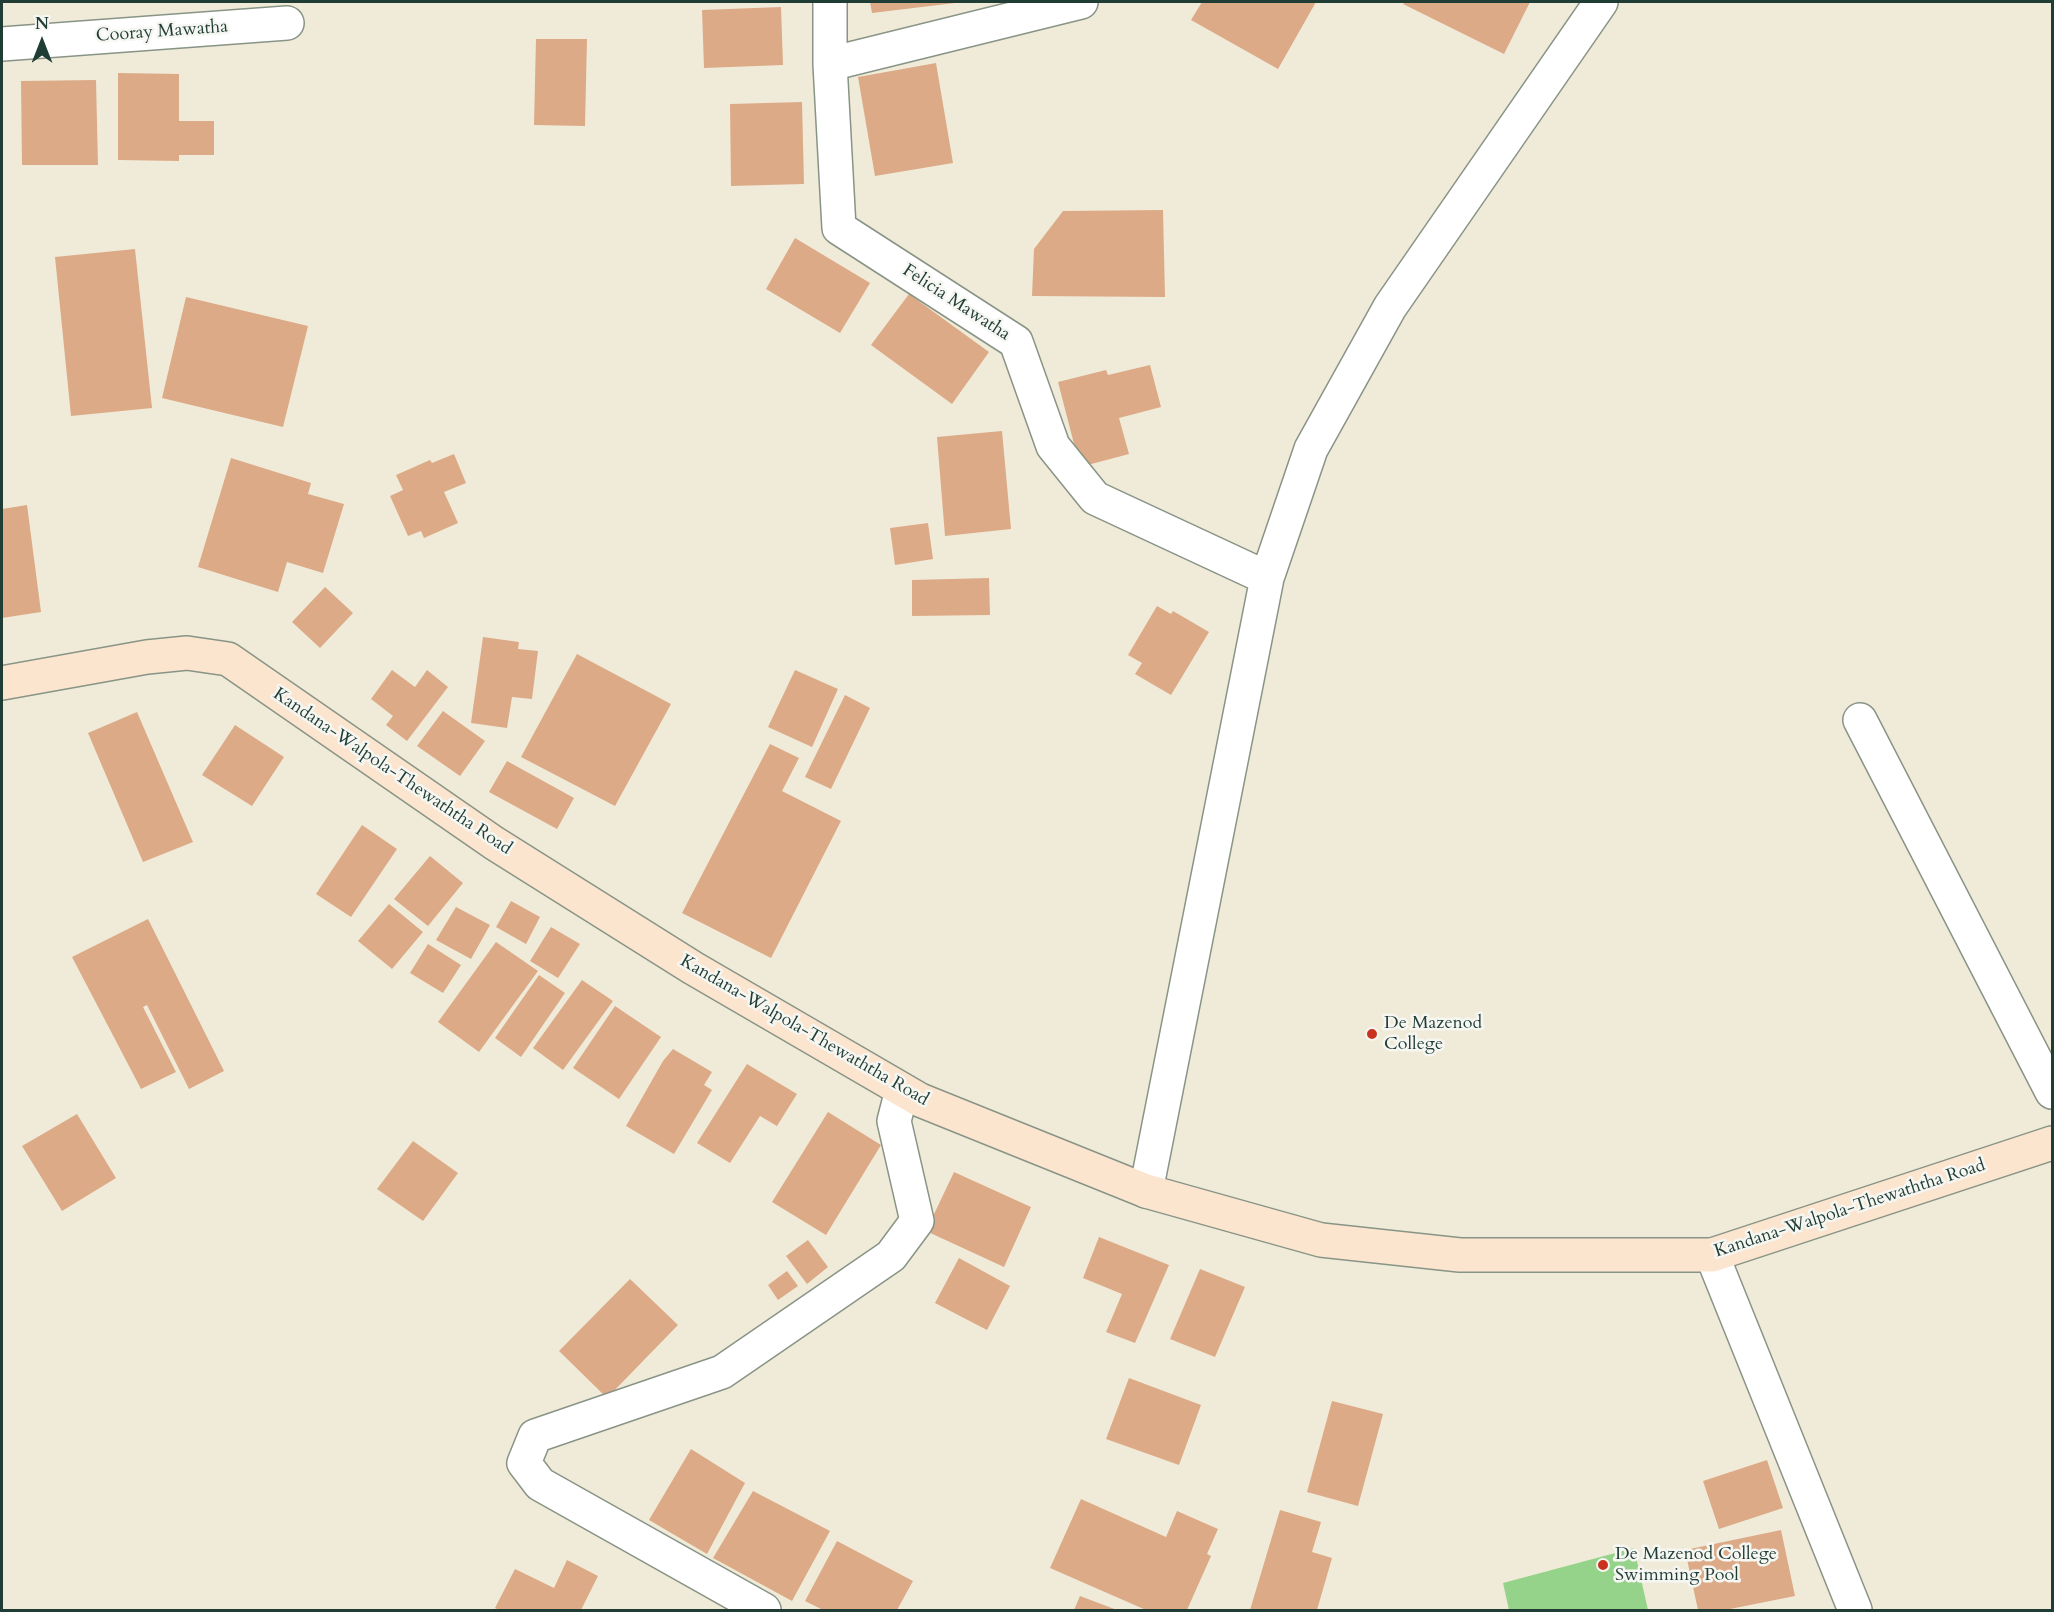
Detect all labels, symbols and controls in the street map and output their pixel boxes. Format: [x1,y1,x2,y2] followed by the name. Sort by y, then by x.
[12,12,72,72] north arrow
[35,13,49,35] text: N
[95,17,229,47] street label: Cooray Mawatha
[898,260,1014,346] street label: Felicia Mawatha
[268,684,516,860] street label: Kandana-Walpola-Thewaththa Road
[676,951,932,1111] street label: Kandana-Walpola-Thewaththa Road
[1384,1013,1482,1056] place label: De Mazenod College
[1365,1027,1379,1041] marker: De Mazenod College
[1712,1155,1988,1263] street label: Kandana-Walpola-Thewaththa Road
[1615,1544,1777,1586] place label: De Mazenod College Swimming Pool
[1596,1558,1610,1572] marker: De Mazenod College Swimming Pool

